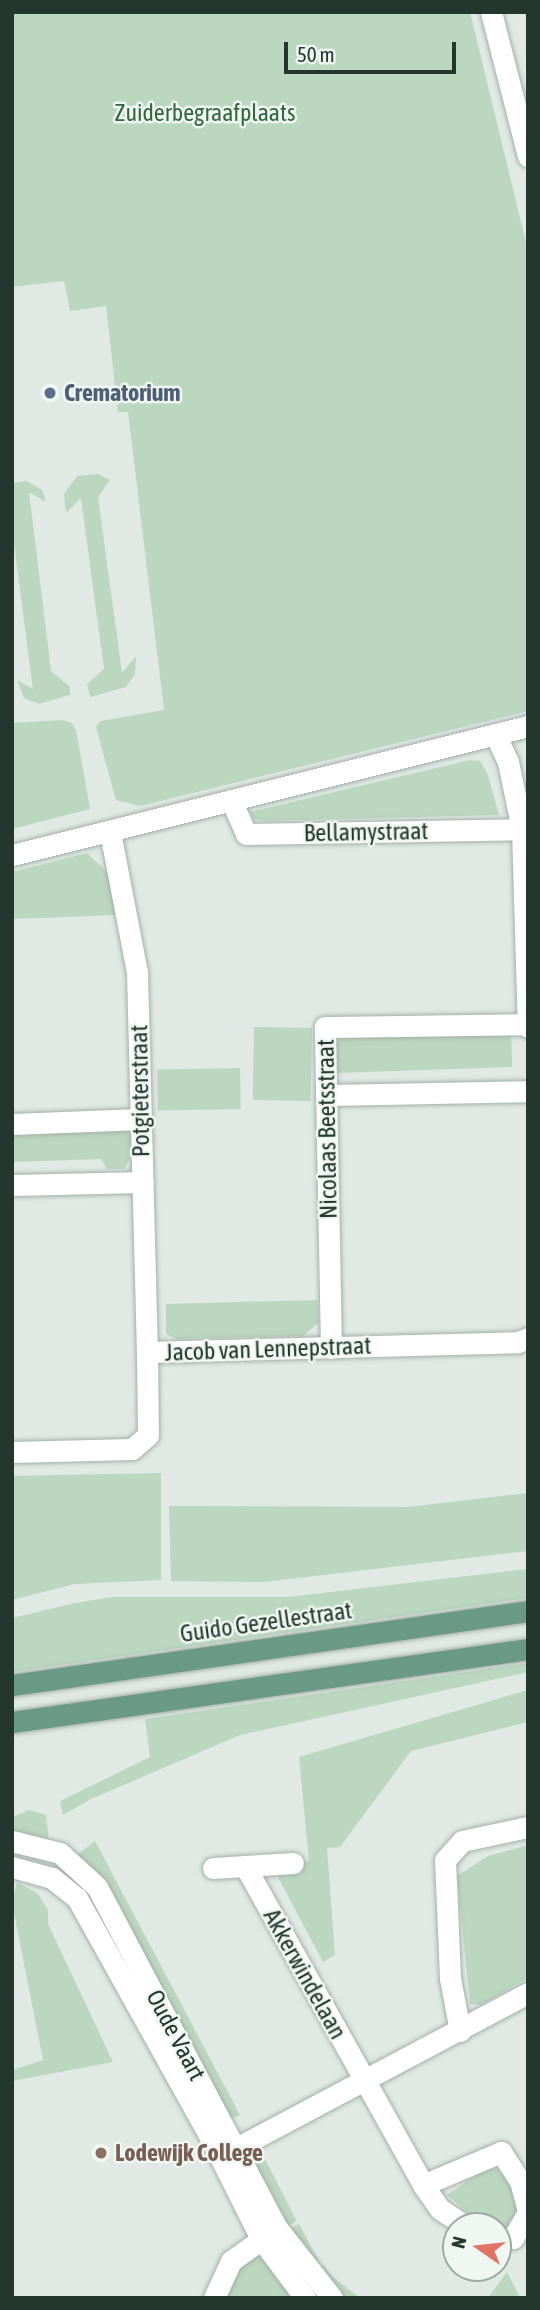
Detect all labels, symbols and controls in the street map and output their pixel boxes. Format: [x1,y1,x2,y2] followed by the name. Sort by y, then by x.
[288,28,460,72] scale bar
[297,42,335,66] text: 50 m
[115,99,295,127] park label: Zuiderbegraafplaats
[64,379,181,407] place label: Crematorium
[42,385,58,401] marker: Crematorium
[303,817,429,847] street label: Bellamystraat
[124,1025,156,1157] street label: Potgieterstraat
[311,1039,343,1219] street label: Nicolaas Beetsstraat
[164,1331,372,1367] street label: Jacob van Lennepstraat
[178,1596,354,1648] street label: Guido Gezellestraat
[257,1904,353,2044] street label: Akkerwindelaan
[140,1985,212,2085] street label: Oude Vaart
[115,2139,263,2167] place label: Lodewijk College
[93,2145,109,2161] marker: Lodewijk College
[442,2212,512,2282] north arrow
[447,2234,471,2251] text: N

